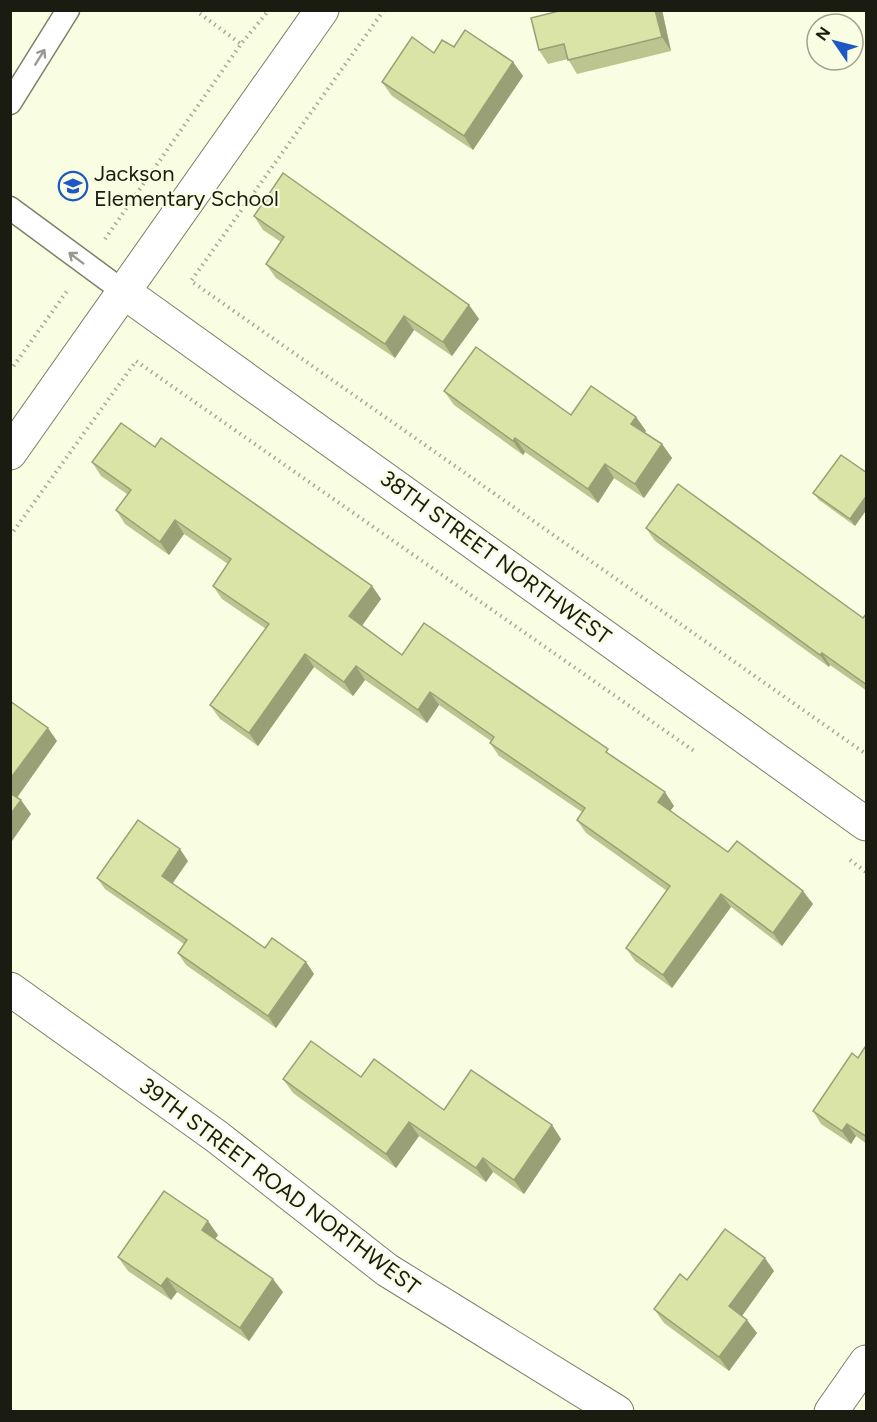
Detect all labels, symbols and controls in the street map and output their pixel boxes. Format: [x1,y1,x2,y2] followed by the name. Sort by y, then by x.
[805,12,865,72] north arrow
[812,23,834,44] text: N
[34,49,46,66] one-way arrow
[94,160,279,212] place label: Jackson Elementary School
[57,170,89,202] school or university icon: Jackson Elementary School
[69,252,85,265] one-way arrow
[375,465,616,650] street label: 38TH STREET NORTHWEST
[134,1072,425,1301] street label: 39TH STREET ROAD NORTHWEST

